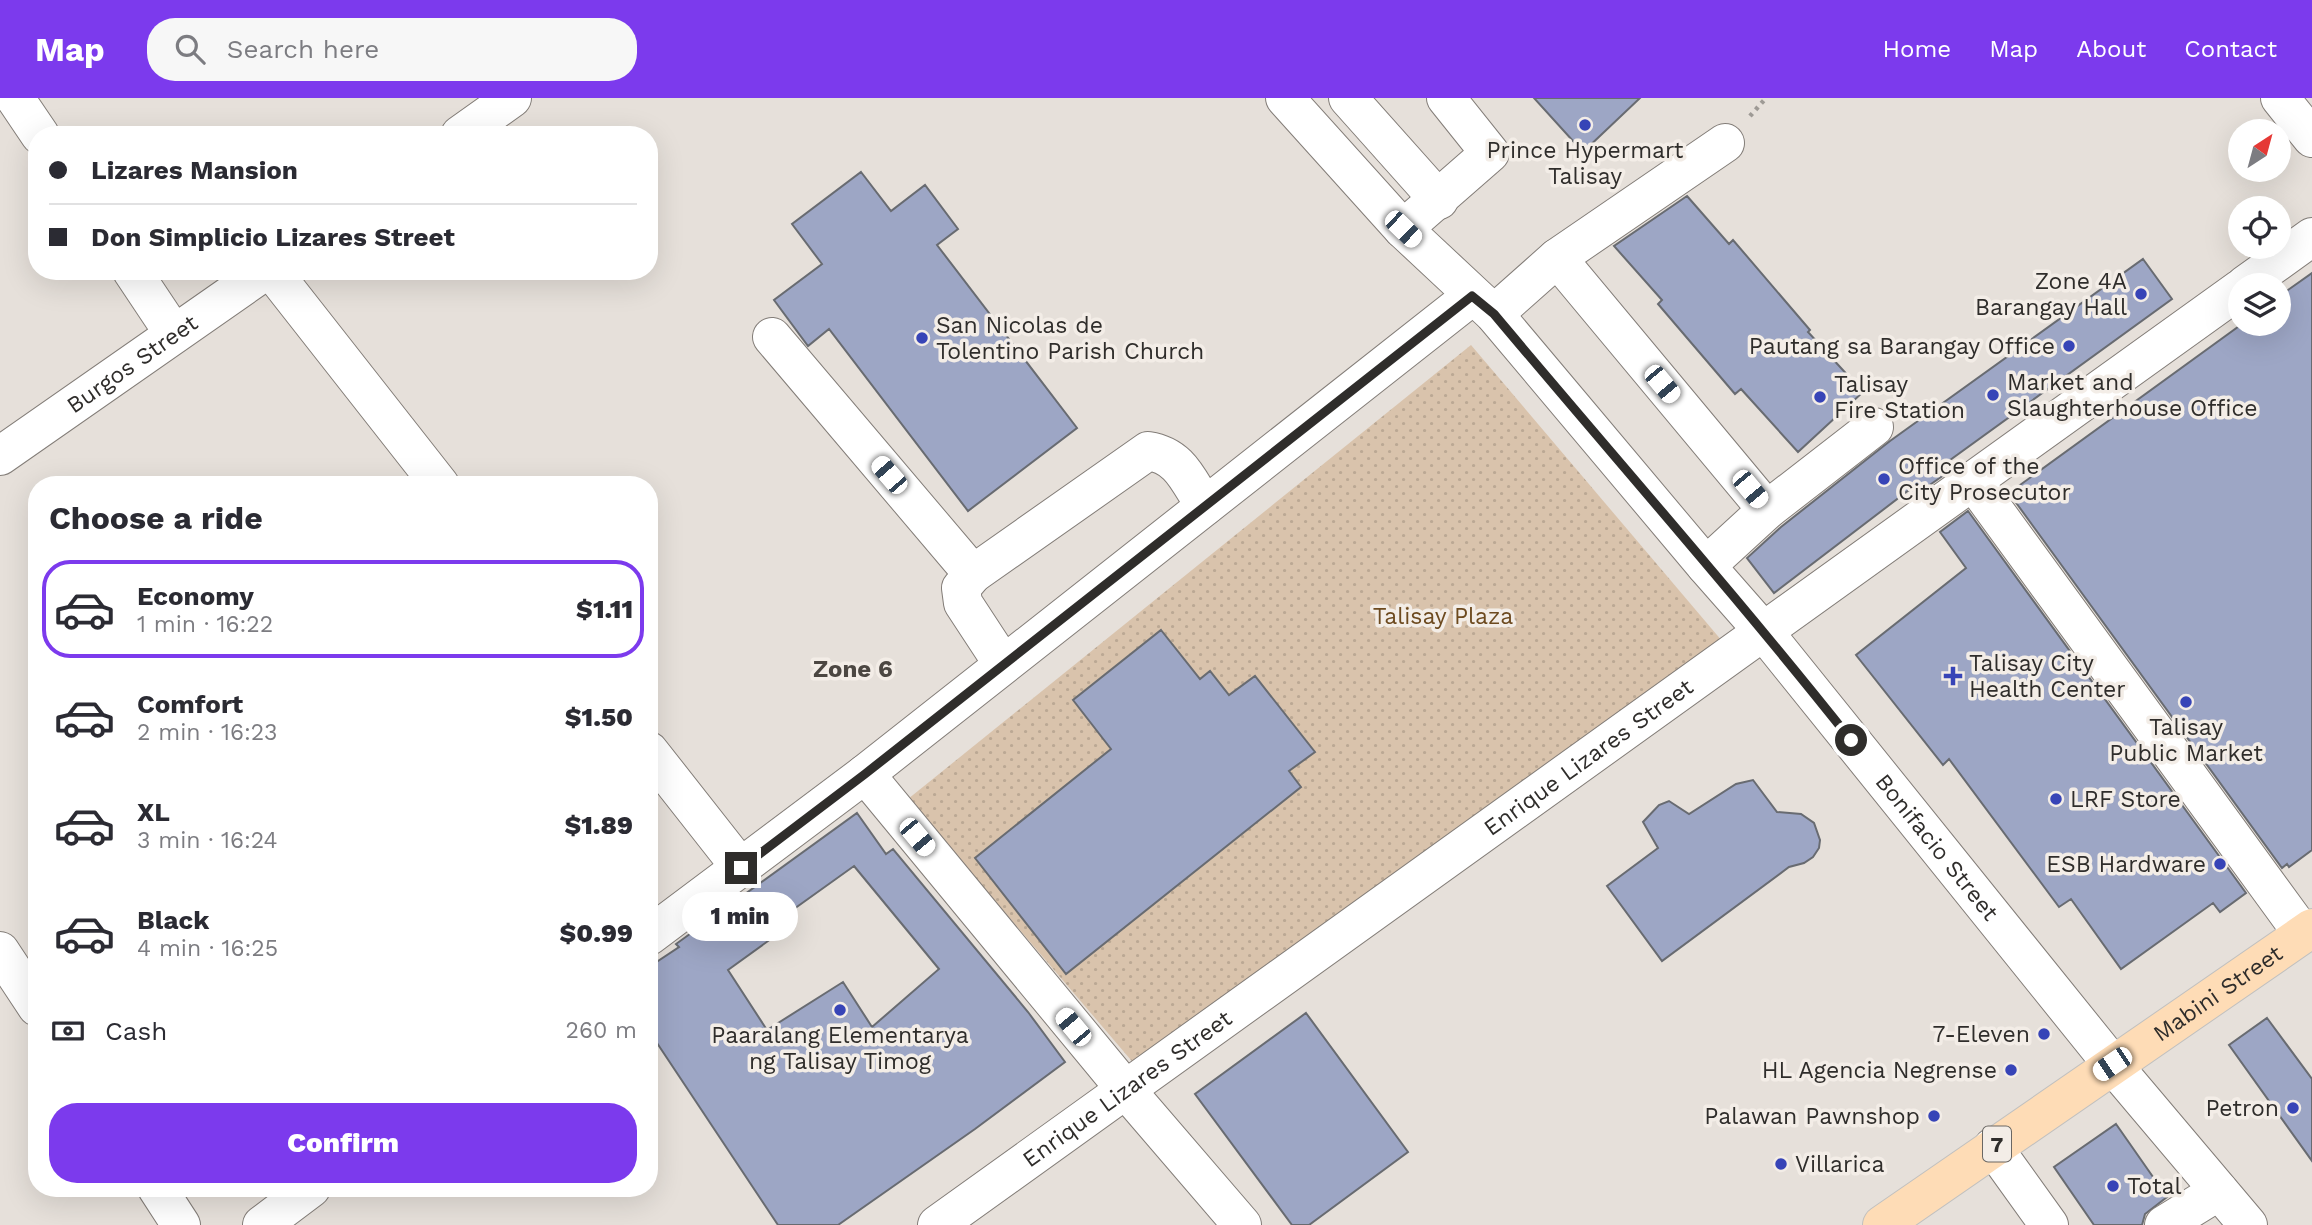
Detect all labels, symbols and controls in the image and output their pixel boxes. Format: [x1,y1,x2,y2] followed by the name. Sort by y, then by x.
[147,18,637,81] search box
[35,30,105,69] text: Map
[171,30,209,68] icon: search
[227,34,379,64] text: Search here
[1883,35,1951,63] text: Home
[1989,35,2038,63] text: Map
[2076,35,2146,63] text: About
[2184,35,2277,63] text: Contact
[1577,117,1593,133] marker: Prince Hypermart Talisay
[2228,119,2291,182] north arrow
[2228,119,2291,336] map controls
[1487,137,1684,190] place label: Prince Hypermart Talisay
[91,155,298,185] text: Lizares Mansion
[2228,196,2291,259] button: locate
[1381,207,1426,251] car
[91,222,455,252] text: Don Simplicio Lizares Street
[1975,268,2127,321] place label: Zone 4A Barangay Hall
[2228,273,2291,336] button: layers
[2133,286,2149,302] marker: Zone 4A Barangay Hall
[61,309,203,419] street label: Burgos Street
[936,312,1204,365] place label: San Nicolas de Tolentino Parish Church
[914,330,930,346] marker: San Nicolas de Tolentino Parish Church
[1749,333,2055,360] place label: Pautang sa Barangay Office
[2061,338,2077,354] marker: Pautang sa Barangay Office
[1641,361,1684,407] car
[2007,369,2258,422] place label: Market and Slaughterhouse Office
[1834,371,1965,424] place label: Talisay Fire Station
[1985,387,2001,403] marker: Market and Slaughterhouse Office
[1812,389,1828,405] marker: Talisay Fire Station
[868,452,911,498] car
[1898,453,2071,506] place label: Office of the City Prosecutor
[1729,466,1772,512] car
[1876,471,1892,487] marker: Office of the City Prosecutor
[49,499,263,537] text: Choose a ride
[53,578,116,641] icon: car
[137,581,254,611] text: Economy
[576,594,633,624] text: $1.11
[1373,603,1513,630] park label: Talisay Plaza
[137,611,273,638] text: 1 min · 16:22
[1969,650,2126,703] place label: Talisay City Health Center
[813,655,893,683] district label: Zone 6
[1943,666,1963,686] marker: Talisay City Health Center
[1479,673,1698,841] street label: Enrique Lizares Street
[53,686,116,749] icon: car
[137,689,243,719] text: Comfort
[2178,694,2194,710] marker: Talisay Public Market
[565,702,633,732] text: $1.50
[2109,714,2263,767] place label: Talisay Public Market
[137,719,278,746] text: 2 min · 16:23
[1835,724,1867,756] route start
[1870,768,2005,926] street label: Bonifacio Street
[2070,786,2181,813] place label: LRF Store
[2048,791,2064,807] marker: LRF Store
[53,794,116,857] icon: car
[137,797,170,827] text: XL
[564,810,633,840] text: $1.89
[896,814,939,860] car
[137,827,277,854] text: 3 min · 16:24
[2046,851,2206,878] place label: ESB Hardware
[725,852,757,884] route end
[2212,856,2228,872] marker: ESB Hardware
[683,892,799,942] callout: 1 min
[53,902,116,965] icon: car
[710,903,770,930] text: 1 min
[137,905,209,935] text: Black
[560,918,633,948] text: $0.99
[137,935,278,962] text: 4 min · 16:25
[2148,939,2288,1047] street label: Mabini Street
[832,1002,848,1018] marker: Paaralang Elementarya ng Talisay Timog
[1017,1004,1237,1173] street label: Enrique Lizares Street
[1052,1004,1095,1050] car
[49,1012,87,1050] icon: cash
[105,1016,167,1046] text: Cash
[566,1017,637,1044] text: 260 m
[1932,1021,2030,1048] place label: 7-Eleven
[711,1022,969,1075] place label: Paaralang Elementarya ng Talisay Timog
[2036,1026,2052,1042] marker: 7-Eleven
[2089,1044,2136,1084] car
[1762,1057,1997,1084] place label: HL Agencia Negrense
[2003,1062,2019,1078] marker: HL Agencia Negrense
[2206,1095,2279,1122] place label: Petron
[2285,1100,2301,1116] marker: Petron
[49,1103,637,1183] button: Confirm
[1704,1103,1920,1130] place label: Palawan Pawnshop
[1926,1108,1942,1124] marker: Palawan Pawnshop
[1983,1126,2011,1162] road number: 7
[1795,1151,1885,1178] place label: Villarica
[1773,1156,1789,1172] marker: Villarica
[2127,1173,2182,1200] place label: Total
[2105,1178,2121,1194] marker: Total

